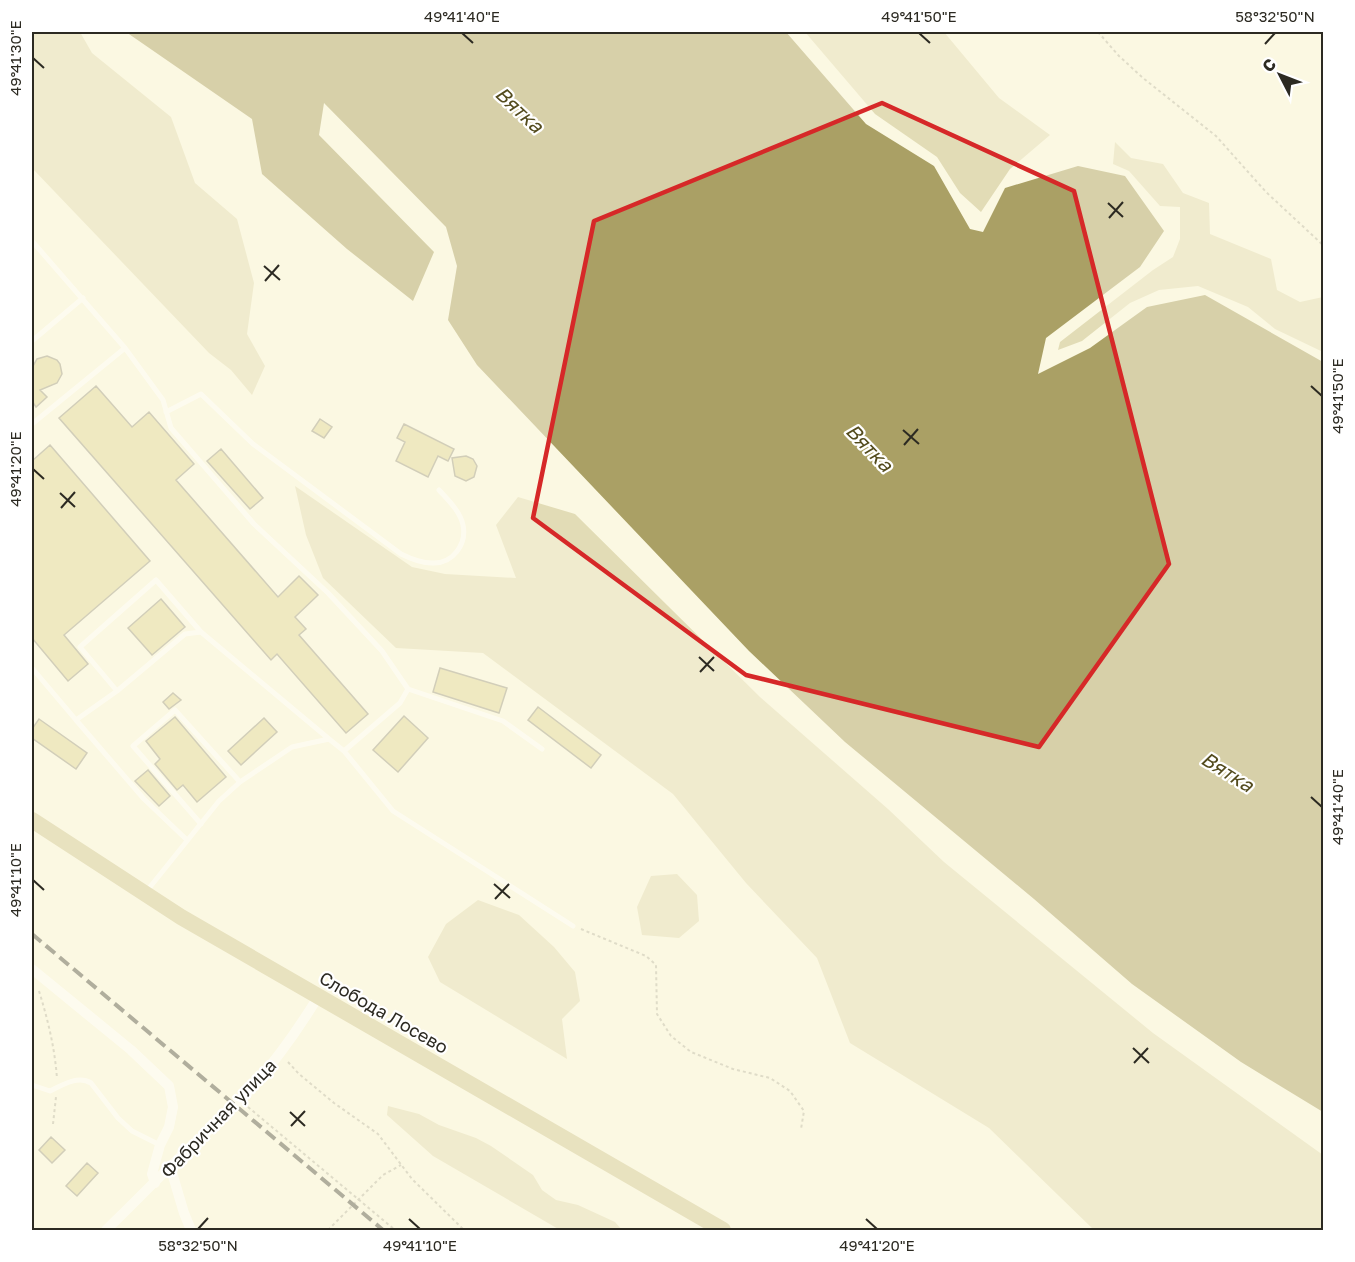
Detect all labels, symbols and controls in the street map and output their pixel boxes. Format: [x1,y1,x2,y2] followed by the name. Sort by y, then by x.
[424,7,500,25] text: 49°41'40"E
[881,7,957,25] text: 49°41'50"E
[1235,7,1315,25] text: 58°32'50"N
[6,20,24,96] text: 49°41'30"E
[1250,45,1310,105] north arrow
[1258,54,1280,76] text: С
[491,81,550,138] water label: Вятка
[1328,358,1346,434] text: 49°41'50"E
[842,418,899,476] water label: Вятка
[6,431,24,507] text: 49°41'20"E
[1197,746,1259,797] water label: Вятка
[1328,769,1346,845] text: 49°41'40"E
[6,843,24,917] text: 49°41'10"E
[316,966,452,1058] street label: Слобода Лосево
[156,1054,280,1182] street label: Фабричная улица
[158,1236,238,1254] text: 58°32'50"N
[383,1236,457,1254] text: 49°41'10"E
[839,1236,915,1254] text: 49°41'20"E

